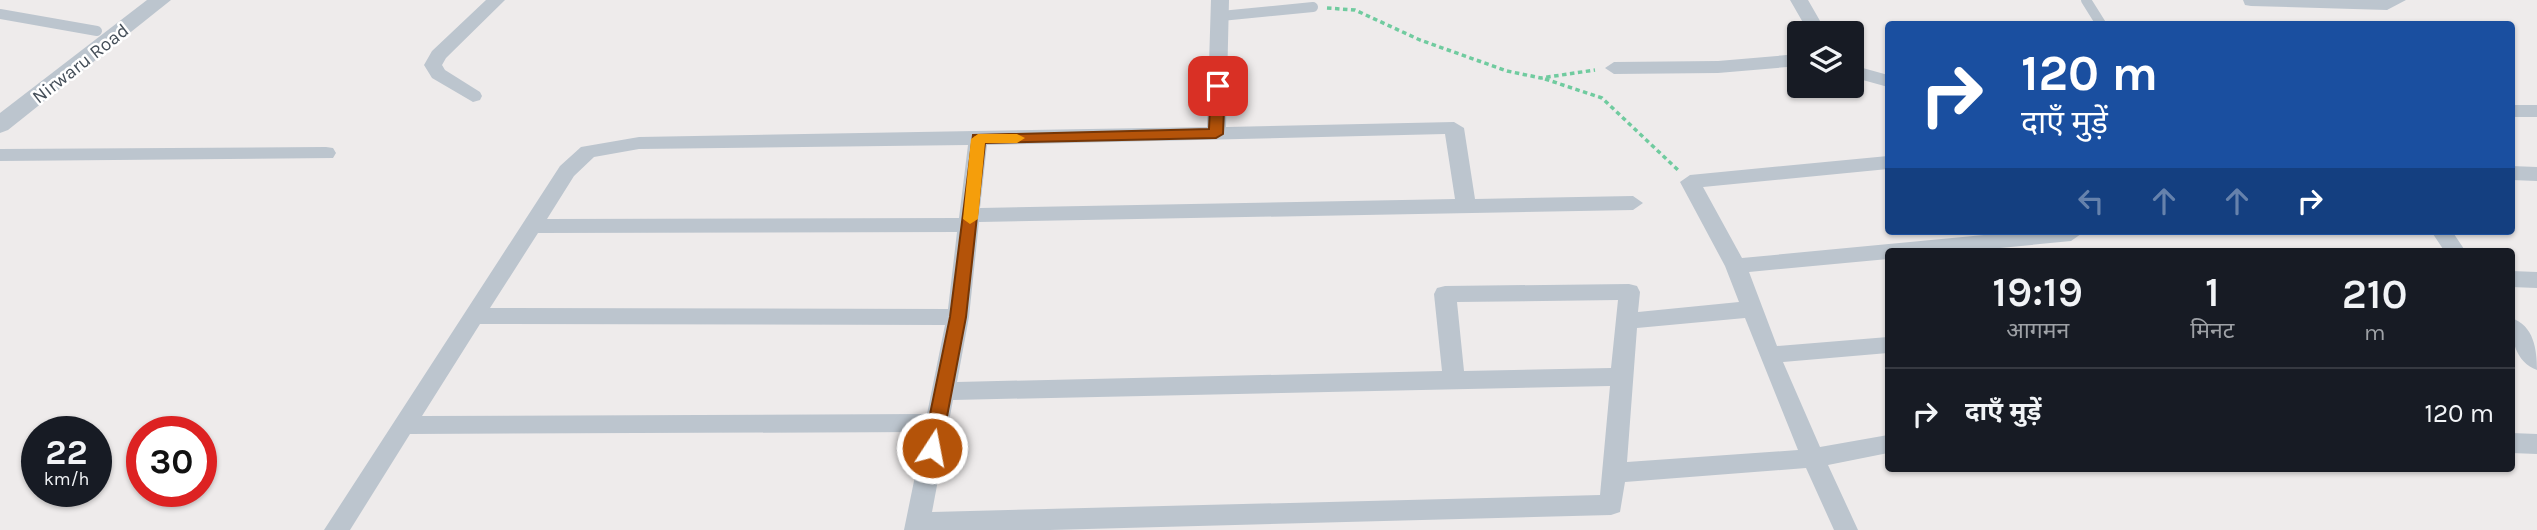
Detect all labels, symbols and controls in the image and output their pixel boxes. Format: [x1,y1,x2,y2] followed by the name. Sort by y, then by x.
[28,19,133,108] street label: Nirwaru Road
[1787,21,1864,98] map controls
[1787,21,1864,98] button: layers
[2021,45,2158,102] text: 120 m
[1906,49,1997,140] icon: right
[1188,56,1248,116] pin
[1199,67,1237,105] icon: arrive
[2021,104,2108,141] text: दाएँ मुड़ें
[2072,182,2110,220] icon: left
[2145,182,2183,220] icon: ahead
[2218,182,2256,220] icon: ahead
[2291,182,2329,220] icon: right
[1992,267,2083,317] text: 19:19
[2205,267,2220,317] text: 1
[2342,269,2408,319] text: 210
[2006,317,2069,344] text: आगमन
[2190,317,2234,344] text: मिनट
[2364,319,2385,346] text: m
[1906,395,1944,433] icon: right
[1965,396,2041,427] text: दाएँ मुड़ें
[2424,398,2494,429] text: 120 m
[895,411,969,485] position arrow
[126,416,217,507] speed limit sign: 30
[45,432,88,473] text: 22
[44,468,89,490] text: km/h

